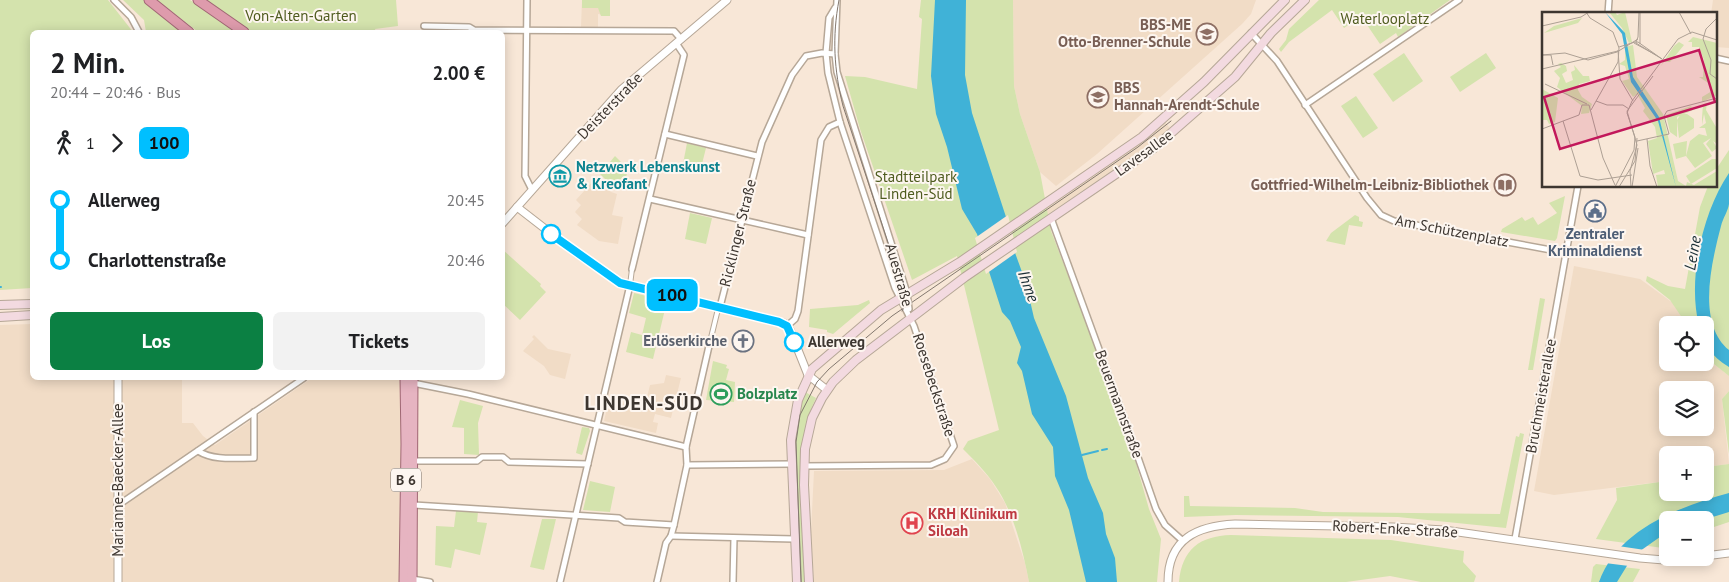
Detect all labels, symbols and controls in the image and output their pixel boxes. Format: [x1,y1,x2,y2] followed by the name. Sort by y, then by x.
[244,6,357,25] park label: Von-Alten-Garten
[1340,9,1430,28] park label: Waterlooplatz
[1542,12,1716,188] inset map
[1058,15,1191,51] place label: BBS-ME Otto-Brenner-Schule
[1195,22,1219,46] school or university icon: BBS-ME Otto-Brenner-Schule
[50,44,125,81] text: 2 Min.
[432,61,485,85] text: 2.00 €
[573,68,646,143] street label: Deisterstraße
[1114,78,1260,114] place label: BBS Hannah-Arendt-Schule
[50,82,181,102] text: 20:44 – 20:46 · Bus
[1086,85,1110,109] school or university icon: BBS Hannah-Arendt-Schule
[1111,125,1176,180] street label: Lavesallee
[50,129,78,157] icon: walk
[103,129,131,157] icon: forward
[149,131,179,154] text: 100
[86,133,95,153] text: 1
[576,157,721,193] place label: Netzwerk Lebenskunst & Kreofant
[548,164,572,188] museum icon: Netzwerk Lebenskunst & Kreofant
[875,167,958,203] park label: Stadtteilpark Linden-Süd
[1493,173,1517,197] library icon: Gottfried-Wilhelm-Leibniz-Bibliothek
[1251,175,1490,194] place label: Gottfried-Wilhelm-Leibniz-Bibliothek
[715,177,760,289] street label: Ricklinger Straße
[88,188,160,212] text: Allerweg
[447,190,485,210] text: 20:45
[1583,199,1607,223] public building icon: Zentraler Kriminaldienst
[1394,210,1510,251] street label: Am Schützenplatz
[541,224,561,244] unlabelled marker
[1548,224,1643,260] place label: Zentraler Kriminaldienst
[1679,234,1705,272] water label: Leine
[881,241,918,309] street label: Auestraße
[88,248,226,272] text: Charlottenstraße
[447,250,485,270] text: 20:46
[1014,267,1044,305] water label: Ihme
[643,279,701,311] line badge: 100
[657,283,687,306] text: 100
[50,312,263,370] button: Los
[273,312,485,370] button: Tickets
[1659,316,1714,566] map controls
[1659,316,1714,371] button: locate
[731,329,755,353] church icon: Erlöserkirche
[643,331,727,350] place label: Erlöserkirche
[909,331,960,439] street label: Roesebeckstraße
[784,332,804,352] marker: Allerweg
[808,332,865,351] place label: Allerweg
[1521,337,1560,455] street label: Bruchmeisterallee
[1091,347,1148,460] street label: Beuermannstraße
[1659,381,1714,436] button: layers
[709,382,733,406] sports icon: Bolzplatz
[737,384,797,403] place label: Bolzplatz
[585,390,703,416] district label: LINDEN-SÜD
[108,403,127,557] street label: Marianne-Baecker-Allee
[1659,446,1714,501] button: +
[391,468,421,492] road number: B 6
[928,504,1017,540] place label: KRH Klinikum Siloah
[900,511,924,535] hospital icon: KRH Klinikum Siloah
[1659,511,1714,566] button: −
[1332,516,1458,541] street label: Robert-Enke-Straße

